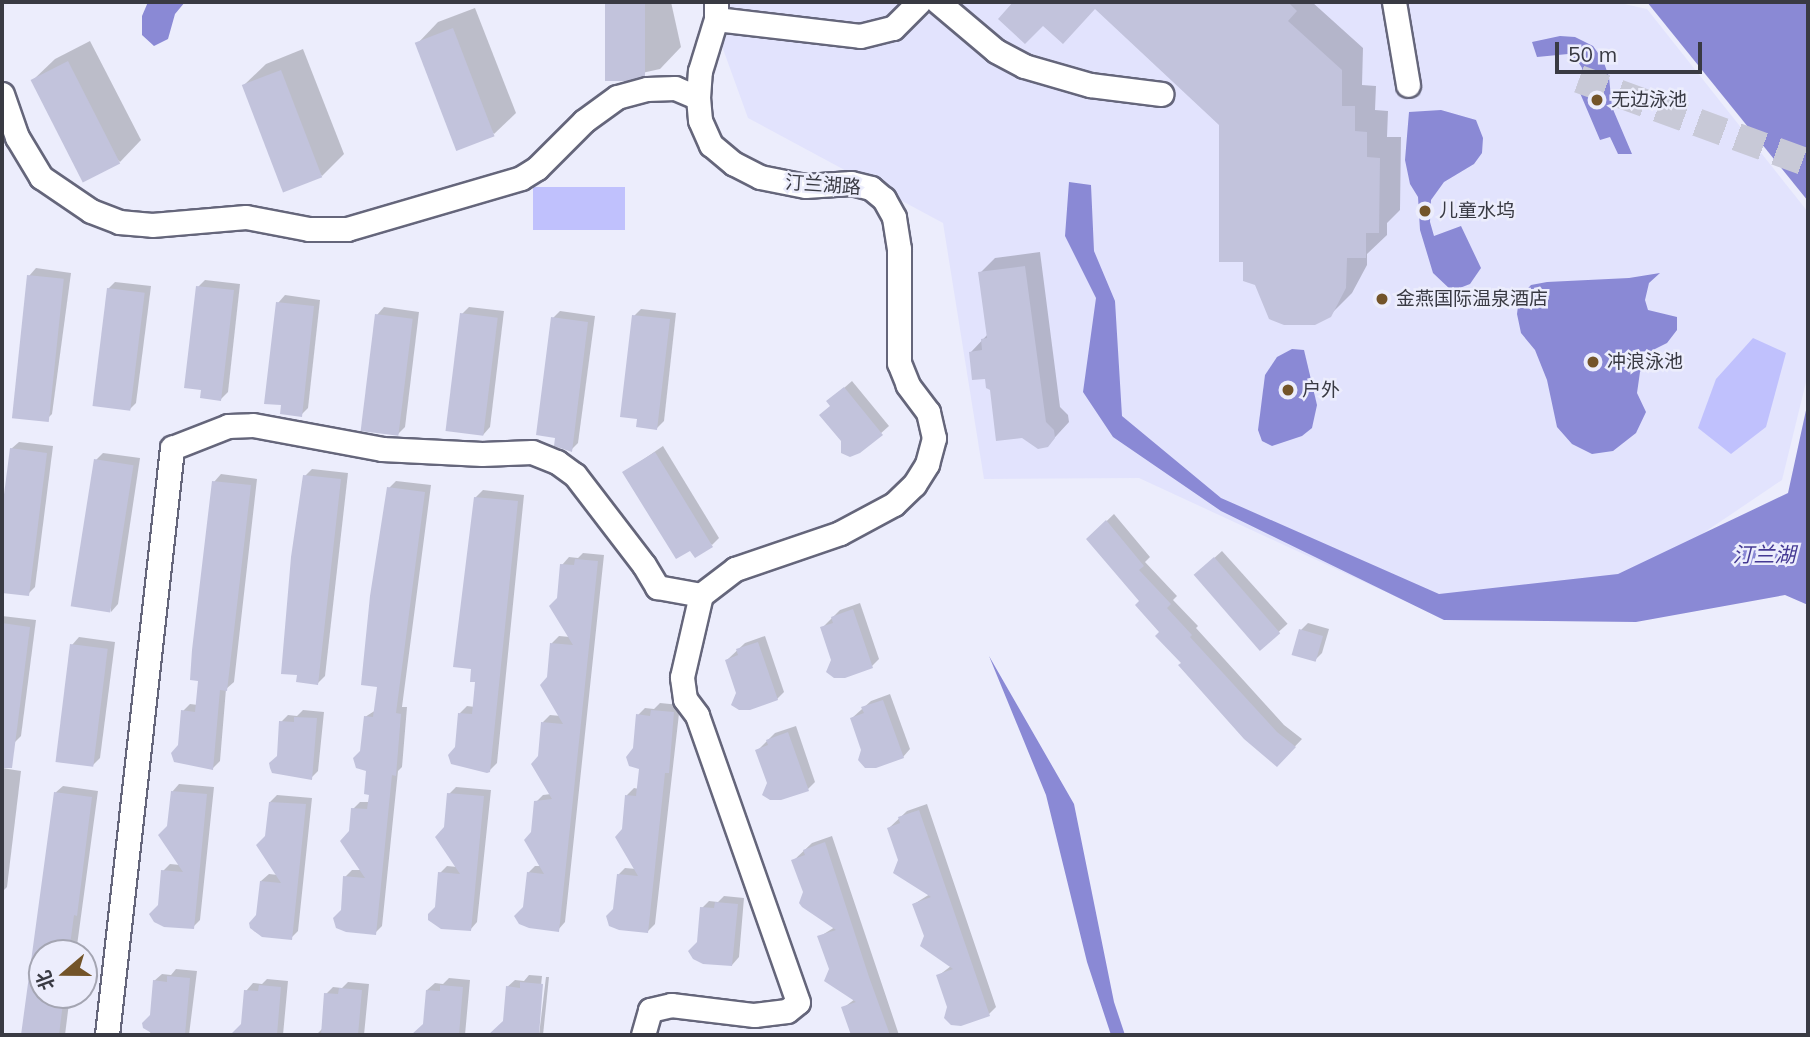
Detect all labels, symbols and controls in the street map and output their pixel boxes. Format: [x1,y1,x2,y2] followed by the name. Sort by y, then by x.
[1558,28,1705,72] scale bar
[1568,41,1617,67] text: 50 m
[1611,89,1687,111] place label: 无边泳池
[1589,92,1605,108] marker: 无边泳池
[784,171,862,199] street label: 汀兰湖路
[1439,200,1515,222] place label: 儿童水坞
[1417,203,1433,219] marker: 儿童水坞
[1396,288,1548,310] place label: 金燕国际温泉酒店
[1374,291,1390,307] marker: 金燕国际温泉酒店
[1607,351,1683,373] place label: 冲浪泳池
[1585,354,1601,370] marker: 冲浪泳池
[1302,379,1340,401] place label: 户外
[1280,382,1296,398] marker: 户外
[1733,541,1795,567] water label: 汀兰湖
[28,939,98,1009] north arrow
[31,967,60,994] text: 北

